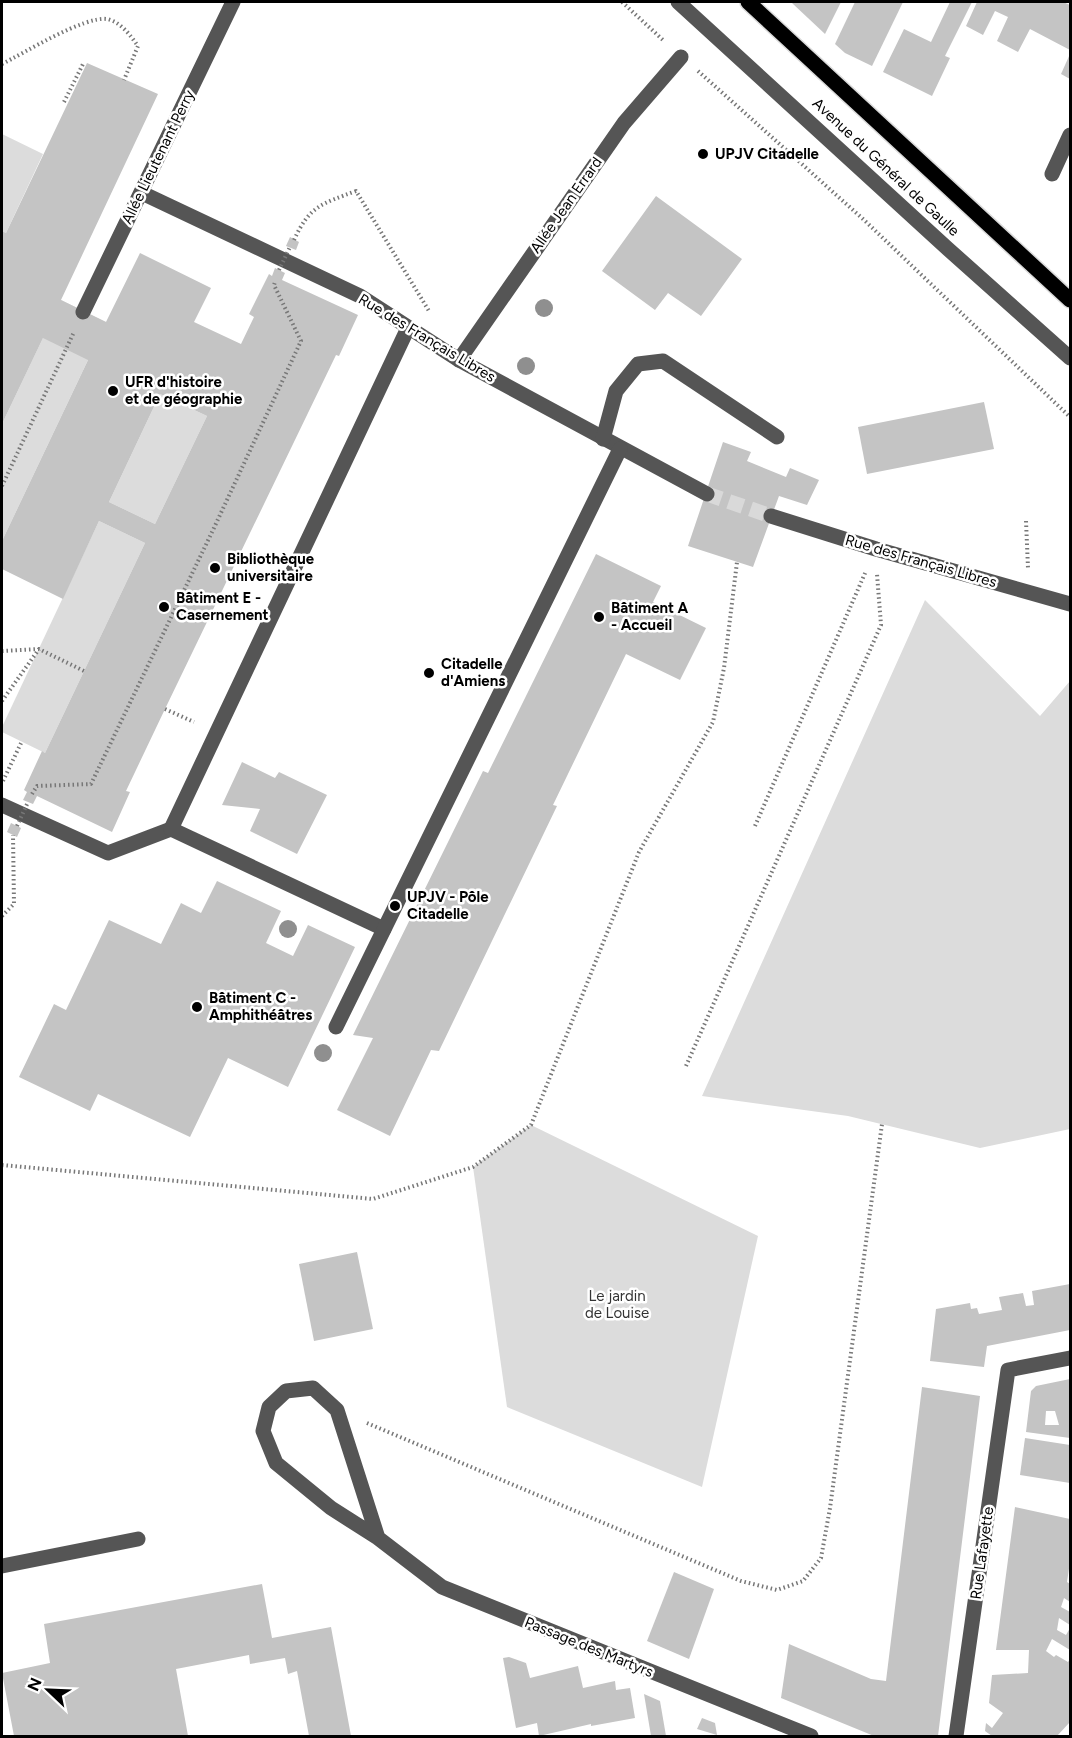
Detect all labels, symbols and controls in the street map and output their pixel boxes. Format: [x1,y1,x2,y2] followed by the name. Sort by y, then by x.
[118,87,198,227] street label: Allée Lieutenant Perry
[809,94,963,240] street label: Avenue du Général de Gaulle
[715,145,820,163] place label: UPJV Citadelle
[696,147,710,161] marker: UPJV Citadelle
[526,154,606,256] street label: Allée Jean Errard
[355,290,499,386] street label: Rue des Français Libres
[125,373,243,408] place label: UFR d'histoire et de géographie
[106,384,120,398] marker: UFR d'histoire et de géographie
[843,531,999,591] street label: Rue des Français Libres
[227,550,315,585] place label: Bibliothèque universitaire
[208,561,222,575] marker: Bibliothèque universitaire
[176,589,269,624] place label: Bâtiment E - Casernement
[611,599,689,634] place label: Bâtiment A - Accueil
[157,600,171,614] marker: Bâtiment E - Casernement
[592,610,606,624] marker: Bâtiment A - Accueil
[441,655,505,690] place label: Citadelle d'Amiens
[422,666,436,680] marker: Citadelle d'Amiens
[407,888,489,923] place label: UPJV - Pôle Citadelle
[388,899,402,913] marker: UPJV - Pôle Citadelle
[209,989,312,1024] place label: Bâtiment C - Amphithéâtres
[190,1000,204,1014] marker: Bâtiment C - Amphithéâtres
[585,1287,649,1322] park label: Le jardin de Louise
[967,1505,997,1601] street label: Rue Lafayette
[522,1613,656,1681] street label: Passage des Martyrs
[18,1660,78,1720] north arrow
[23,1675,46,1694] text: N

